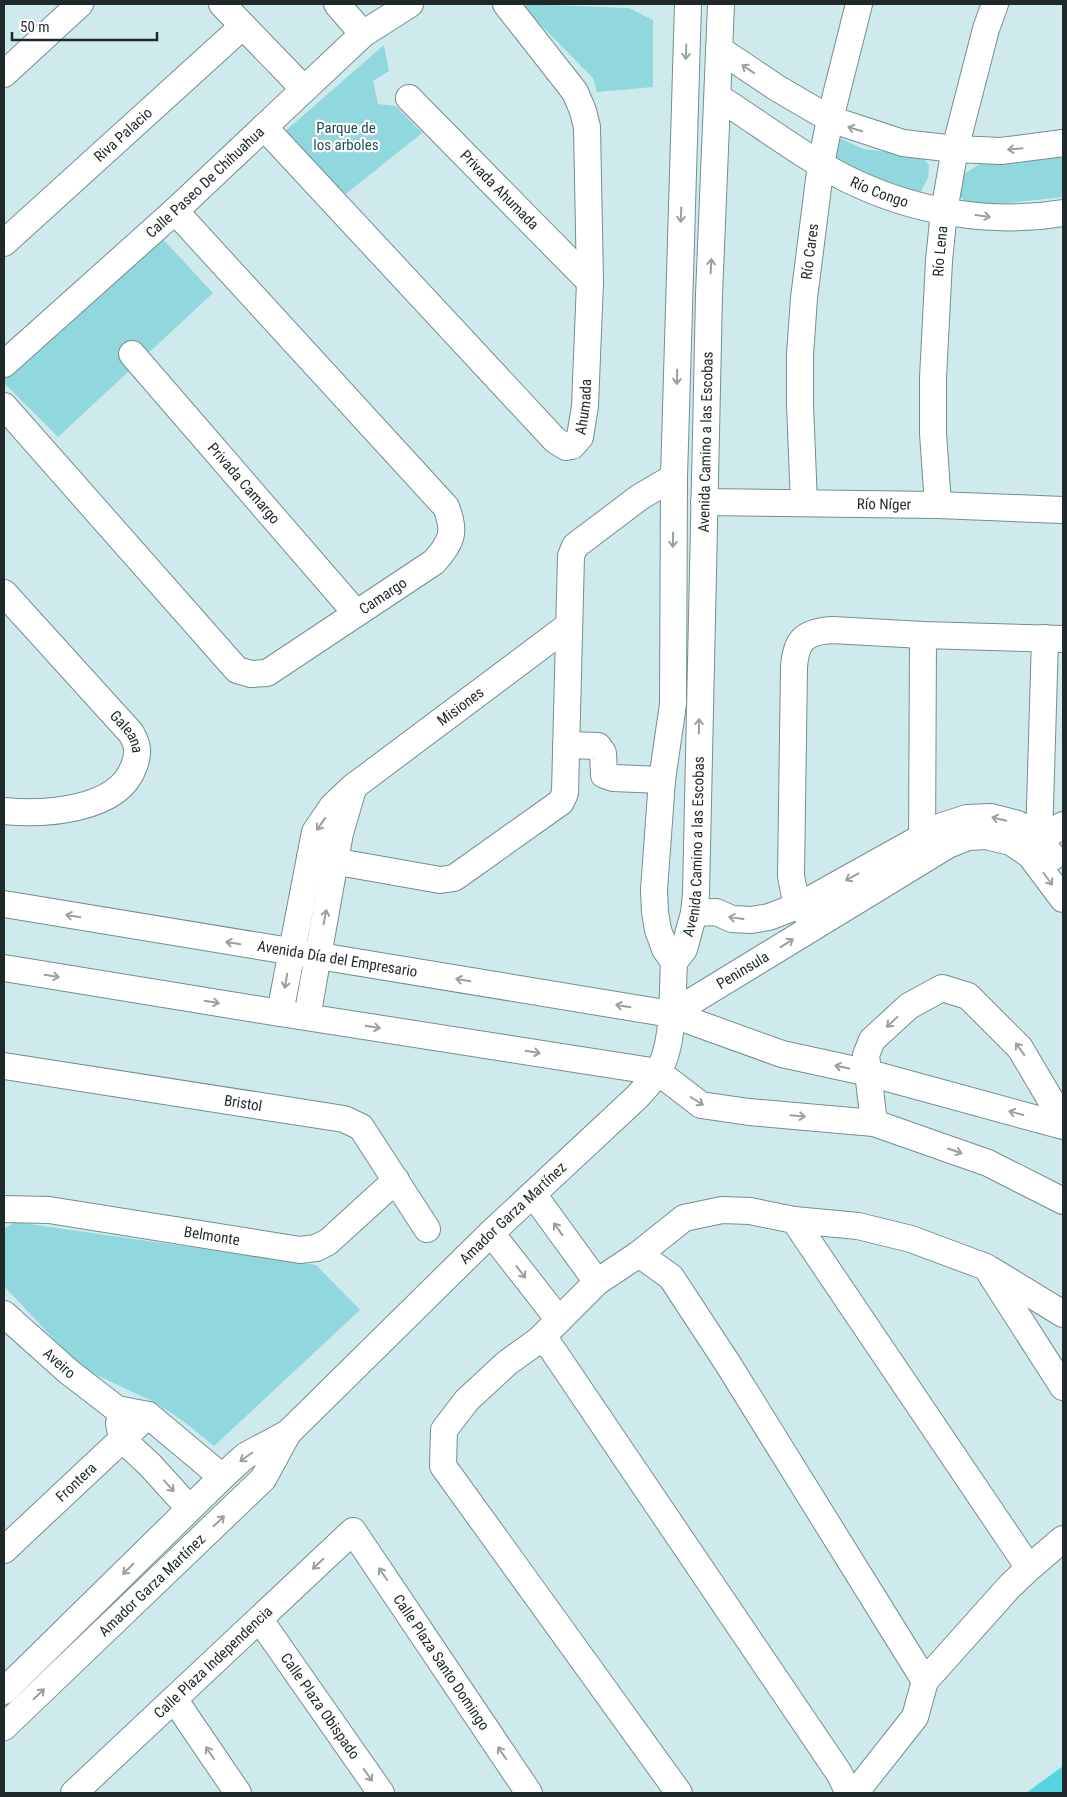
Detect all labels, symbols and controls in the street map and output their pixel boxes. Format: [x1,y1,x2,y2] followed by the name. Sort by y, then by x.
[12,10,158,42] scale bar
[20,18,50,36] text: 50 m
[682,44,691,60] one-way arrow
[741,64,755,74] one-way arrow
[90,104,156,166] street label: Riva Palacio
[313,119,379,154] park label: Parque de los arboles
[142,123,268,242] street label: Calle Paseo De Chihuahua
[847,123,863,133] one-way arrow
[1007,145,1023,154] one-way arrow
[456,146,542,233] street label: Privada Ahumada
[847,173,911,211] street label: Río Congo
[677,207,686,223] one-way arrow
[974,212,990,222] one-way arrow
[797,222,822,281] street label: Río Cares
[929,225,951,277] street label: Río Lena
[706,258,715,274] one-way arrow
[695,351,717,533] street label: Avenida Camino a las Escobas
[672,369,681,385] one-way arrow
[571,378,595,436] street label: Ahumada
[204,439,284,528] street label: Privada Camargo
[857,495,912,514] street label: Río Níger
[668,532,678,548] one-way arrow
[356,574,410,618] street label: Camargo
[434,683,488,730] street label: Misiones
[106,707,146,754] street label: Galeana
[695,718,704,734] one-way arrow
[679,756,708,939] street label: Avenida Camino a las Escobas
[992,814,1008,823] one-way arrow
[316,816,326,830] one-way arrow
[844,872,859,882] one-way arrow
[1043,872,1053,886] one-way arrow
[66,910,82,920] one-way arrow
[320,910,330,926] one-way arrow
[729,913,745,923] one-way arrow
[226,937,242,947] one-way arrow
[256,937,419,981] street label: Avenida Día del Empresario
[780,937,794,947] one-way arrow
[713,947,772,993] street label: Peninsula
[43,972,59,981] one-way arrow
[280,973,290,989] one-way arrow
[455,975,471,985] one-way arrow
[204,998,220,1008] one-way arrow
[616,1001,632,1011] one-way arrow
[886,1016,898,1028] one-way arrow
[364,1022,380,1032] one-way arrow
[1014,1043,1025,1056] one-way arrow
[525,1047,541,1057] one-way arrow
[835,1062,851,1071] one-way arrow
[223,1091,263,1115] street label: Bristol
[690,1096,704,1107] one-way arrow
[1009,1108,1025,1117] one-way arrow
[789,1112,805,1121] one-way arrow
[947,1147,962,1156] one-way arrow
[456,1158,570,1268] street label: Amador Garza Martínez
[553,1222,563,1236] one-way arrow
[183,1223,241,1249] street label: Belmonte
[516,1265,527,1278] one-way arrow
[39,1344,79,1382] street label: Aveiro
[239,1452,253,1462] one-way arrow
[52,1459,100,1506] street label: Frontera
[163,1480,175,1493] one-way arrow
[213,1515,225,1527] one-way arrow
[95,1530,209,1640] street label: Amador Garza Martínez
[312,1558,324,1570] one-way arrow
[122,1562,134,1575] one-way arrow
[377,1567,388,1581] one-way arrow
[389,1591,493,1734] street label: Calle Plaza Santo Domingo
[150,1602,276,1722] street label: Calle Plaza Independencia
[277,1649,364,1763] street label: Calle Plaza Obispado
[33,1687,45,1700] one-way arrow
[205,1746,215,1760] one-way arrow
[497,1746,507,1760] one-way arrow
[363,1767,373,1781] one-way arrow

